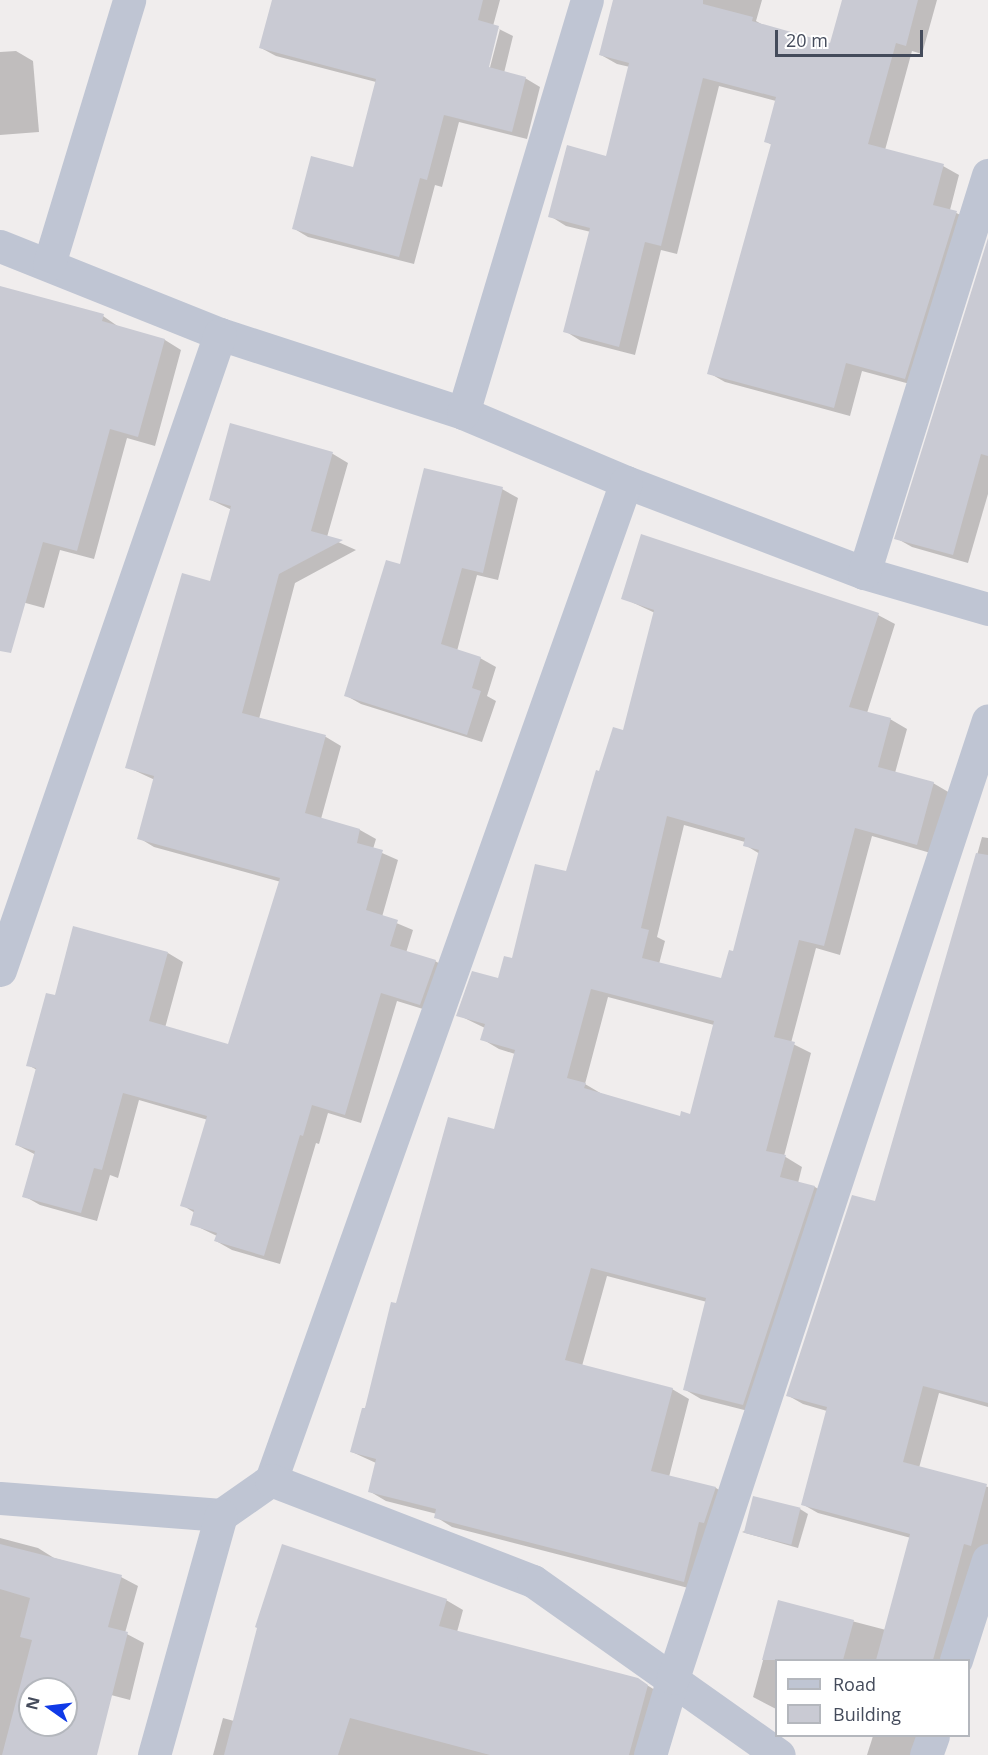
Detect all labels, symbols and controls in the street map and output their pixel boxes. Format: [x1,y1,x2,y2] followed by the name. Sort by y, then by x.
[778,18,926,56] scale bar
[786,28,828,52] text: 20 m
[775,1659,970,1737] legend
[833,1672,876,1696] text: Road
[18,1677,78,1737] north arrow
[20,1694,45,1712] text: N
[833,1702,901,1726] text: Building

